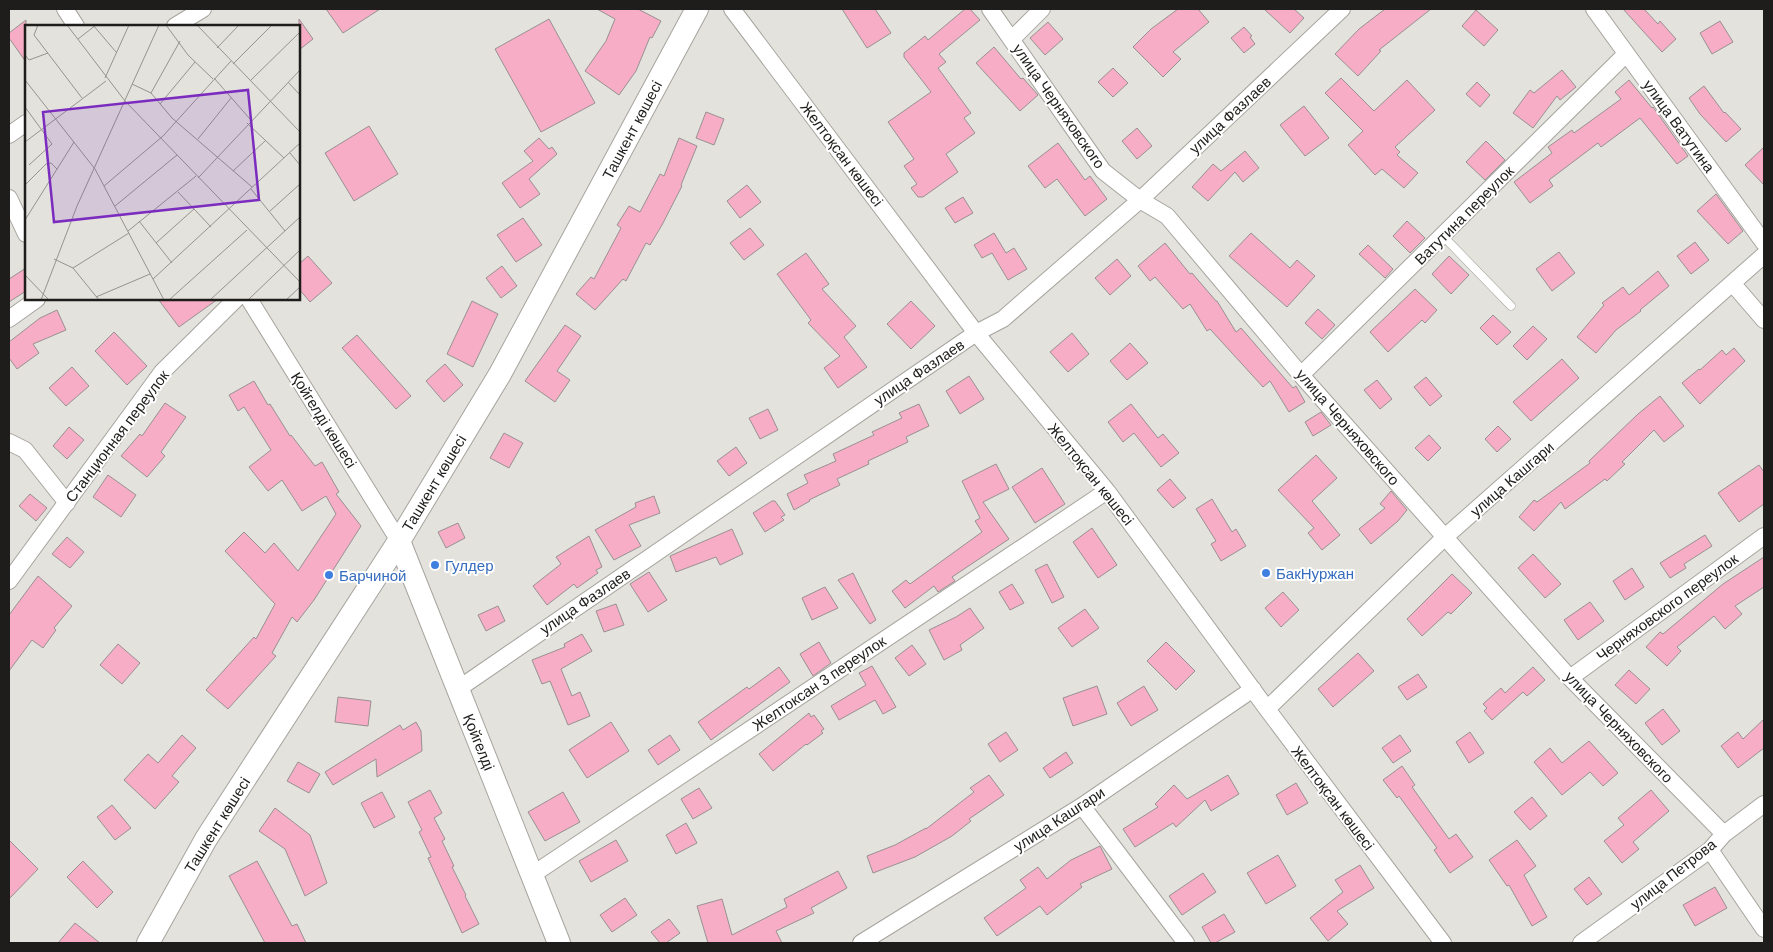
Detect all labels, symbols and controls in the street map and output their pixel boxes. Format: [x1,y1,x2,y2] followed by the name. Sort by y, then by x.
[25,25,300,300] inset map
[1010,40,1108,172] street label: улица Черняховского
[1186,73,1274,157] street label: улица Фазлаев
[1640,77,1719,176] street label: улица Ватутина
[599,78,665,182] street label: Ташкент көшесі
[797,98,887,210] street label: Желтоқсан көшесі
[1411,162,1517,268] street label: Ватутина переулок
[871,336,967,408] street label: улица Фазлаев
[62,366,172,505] street label: Станционная переулок
[1293,366,1403,488] street label: улица Черняховского
[288,369,360,471] street label: Қойгелді көшесі
[1045,420,1137,528] street label: Желтоқсан көшесі
[399,432,469,534] street label: Ташкент көшесі
[1467,438,1557,520] street label: улица Кашгари
[1593,550,1741,664] street label: Черняховского переулок
[445,557,493,574] place label: Гулдер
[429,559,441,571] marker: Гулдер
[537,565,633,637] street label: улица Фазлаев
[1276,565,1354,582] place label: БакНуржан
[339,567,406,584] place label: Барчиной
[1260,567,1272,579] marker: БакНуржан
[323,569,335,581] marker: Барчиной
[749,632,889,734] street label: Желтоксан 3 переулок
[1561,668,1677,786] street label: улица Черняховского
[460,711,498,773] street label: Қойгелді
[1288,742,1378,854] street label: Желтоқсан көшесі
[181,774,253,876] street label: Ташкент көшесі
[1010,783,1108,855] street label: улица Кашгари
[1627,835,1720,913] street label: улица Петрова

